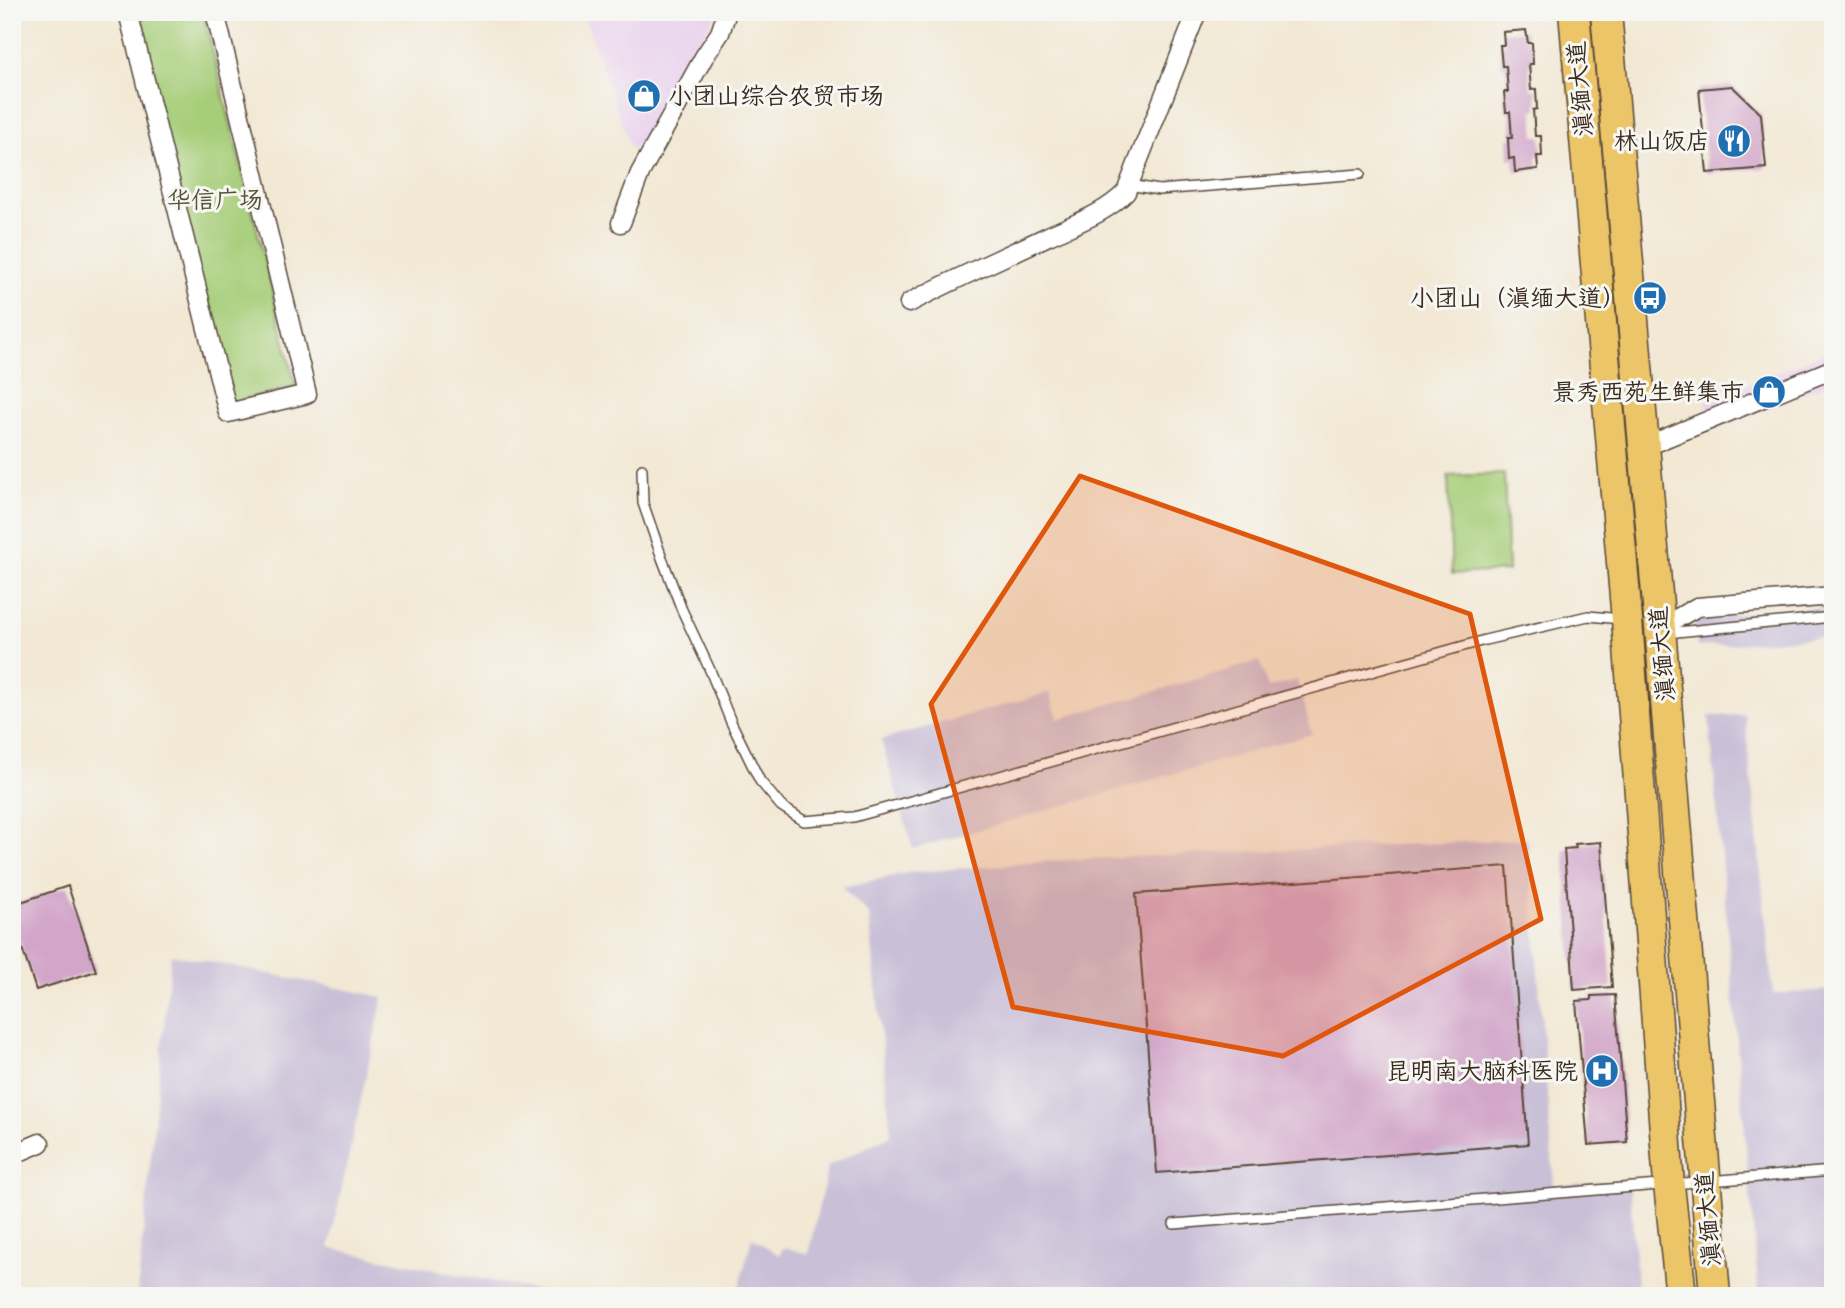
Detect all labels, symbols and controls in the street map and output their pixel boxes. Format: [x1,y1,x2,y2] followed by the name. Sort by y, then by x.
[1561,40,1599,138] street label: 滇缅大道
[625,77,663,115] shop icon: 小团山综合农贸市场
[668,81,884,111] place label: 小团山综合农贸市场
[1715,122,1753,160] restaurant icon: 林山饭店
[1614,126,1710,156] place label: 林山饭店
[167,185,263,215] park label: 华信广场
[1631,279,1669,317] bus stop icon: 小团山（滇缅大道）
[1410,283,1626,313] place label: 小团山（滇缅大道）
[1750,373,1788,411] shop icon: 景秀西苑生鲜集市
[1552,377,1744,407] place label: 景秀西苑生鲜集市
[1643,605,1681,703] street label: 滇缅大道
[1583,1052,1621,1090] hospital icon: 昆明南大脑科医院
[1386,1056,1578,1086] place label: 昆明南大脑科医院
[1689,1170,1727,1268] street label: 滇缅大道

